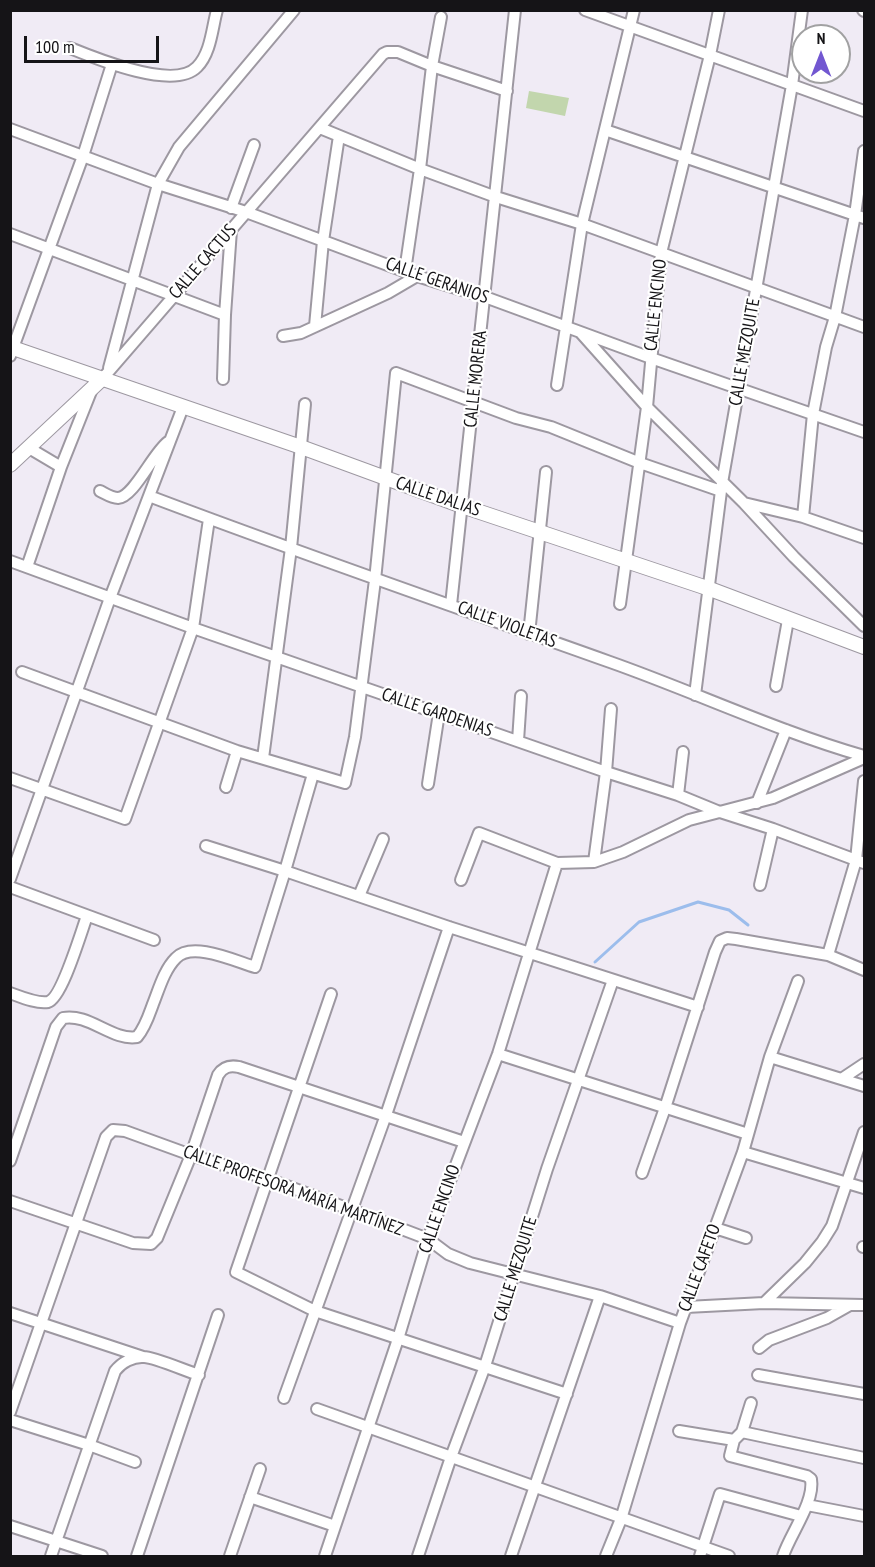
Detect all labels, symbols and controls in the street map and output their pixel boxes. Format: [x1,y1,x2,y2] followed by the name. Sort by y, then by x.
[27,24,162,62] scale bar
[791,24,851,84] north arrow
[817,28,825,48] text: N
[35,35,75,58] text: 100 m
[165,220,241,304] street label: CALLE CACTUS
[383,253,491,309] street label: CALLE GERANIOS
[640,258,672,352] street label: CALLE ENCINO
[725,297,765,407] street label: CALLE MEZQUITE
[460,330,492,428] street label: CALLE MORERA
[393,472,483,522] street label: CALLE DALIAS
[455,597,559,653] street label: CALLE VIOLETAS
[379,684,495,742] street label: CALLE GARDENIAS
[180,1141,406,1241] street label: CALLE PROFESORA MARÍA MARTÍNEZ
[415,1162,465,1256] street label: CALLE ENCINO
[490,1214,542,1324] street label: CALLE MEZQUITE
[674,1221,726,1315] street label: CALLE CAFETO

